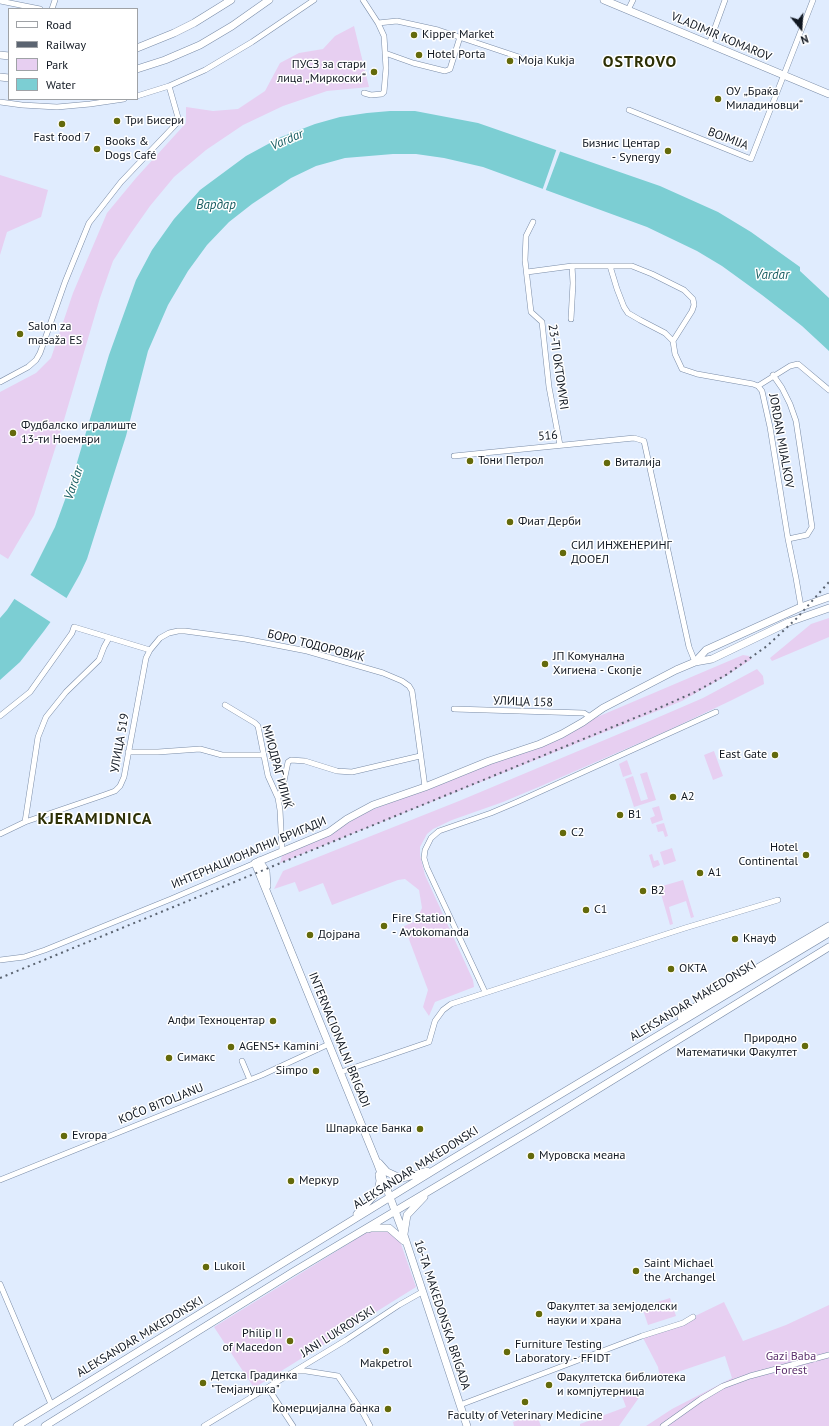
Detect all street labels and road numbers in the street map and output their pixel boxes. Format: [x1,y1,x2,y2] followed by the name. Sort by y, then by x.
[669,9,773,65] street label: VLADIMIR KOMAROV
[706,125,750,153] street label: BOJMIJA
[545,323,571,411] street label: 23-TI OKTOMVRI
[766,393,796,489] street label: JORDAN MIJALKOV
[538,428,558,444] street label: 516
[266,627,366,665] street label: БОРО ТОДОРОВИЌ
[493,694,553,710] street label: УЛИЦА 158
[108,712,132,774] street label: УЛИЦА 519
[259,724,295,810] street label: МИОДРАГ ИЛИЌ
[169,814,329,892] street label: ИНТЕРНАЦИОНАЛНИ БРИГАДИ
[627,958,759,1044] street label: ALEKSANDAR MAKEDONSKI
[305,970,373,1110] street label: INTERNACIONALNI BRIGADI
[116,1080,206,1128] street label: KOČO BITOLJANU
[351,1123,481,1213] street label: ALEKSANDAR MAKEDONSKI
[411,1238,473,1392] street label: 16-TA MAKEDONSKA BRIGADA
[74,1294,206,1380] street label: ALEKSANDAR MAKEDONSKI
[298,1303,378,1361] street label: JANI LUKROVSKI

